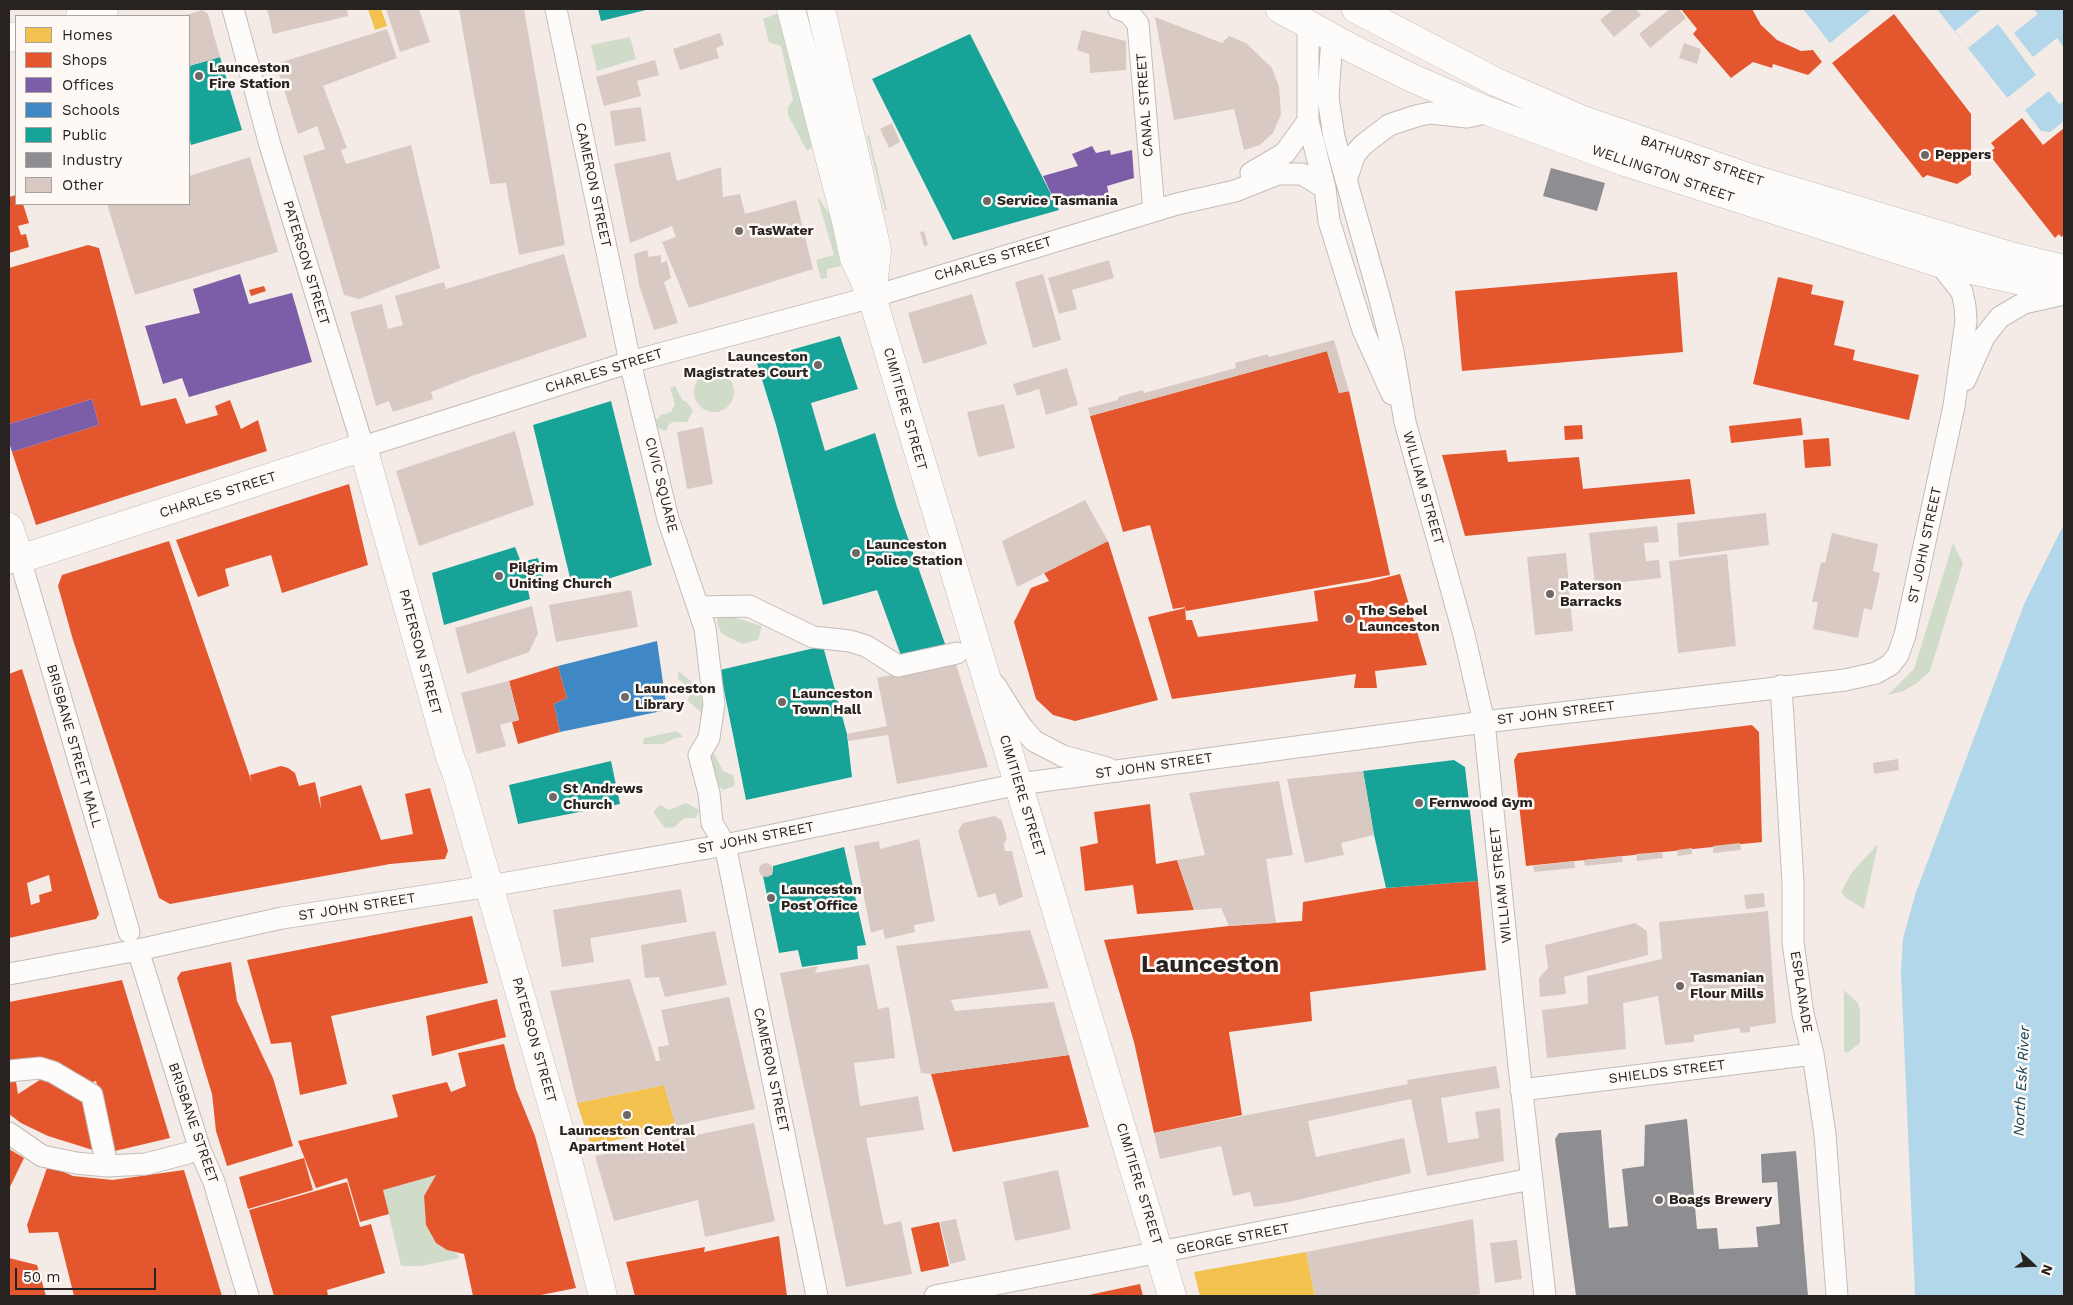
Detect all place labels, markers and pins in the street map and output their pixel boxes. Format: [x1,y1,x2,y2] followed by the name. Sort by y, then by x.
[209,60,290,92] place label: Launceston Fire Station
[193,70,205,82] marker: Launceston Fire Station
[1935,147,1991,163] place label: Peppers
[1919,149,1931,161] marker: Peppers
[997,193,1118,209] place label: Service Tasmania
[981,195,993,207] marker: Service Tasmania
[749,223,814,239] place label: TasWater
[733,225,745,237] marker: TasWater
[684,349,808,382] place label: Launceston Magistrates Court
[812,359,824,371] marker: Launceston Magistrates Court
[866,537,963,570] place label: Launceston Police Station
[850,547,862,559] marker: Launceston Police Station
[509,560,612,592] place label: Pilgrim Uniting Church
[493,570,505,582] marker: Pilgrim Uniting Church
[1560,578,1622,610] place label: Paterson Barracks
[1544,588,1556,600] marker: Paterson Barracks
[1359,603,1440,636] place label: The Sebel Launceston
[1343,613,1355,625] marker: The Sebel Launceston
[635,681,716,714] place label: Launceston Library
[792,686,873,719] place label: Launceston Town Hall
[619,691,631,703] marker: Launceston Library
[776,696,788,708] marker: Launceston Town Hall
[563,781,643,814] place label: St Andrews Church
[547,791,559,803] marker: St Andrews Church
[1429,795,1533,811] place label: Fernwood Gym
[1413,797,1425,809] marker: Fernwood Gym
[781,882,862,914] place label: Launceston Post Office
[765,892,777,904] marker: Launceston Post Office
[1690,970,1764,1002] place label: Tasmanian Flour Mills
[1674,980,1686,992] marker: Tasmanian Flour Mills
[621,1109,633,1121] marker: Launceston Central Apartment Hotel
[559,1123,695,1156] place label: Launceston Central Apartment Hotel
[1669,1192,1772,1208] place label: Boags Brewery
[1653,1194,1665,1206] marker: Boags Brewery

